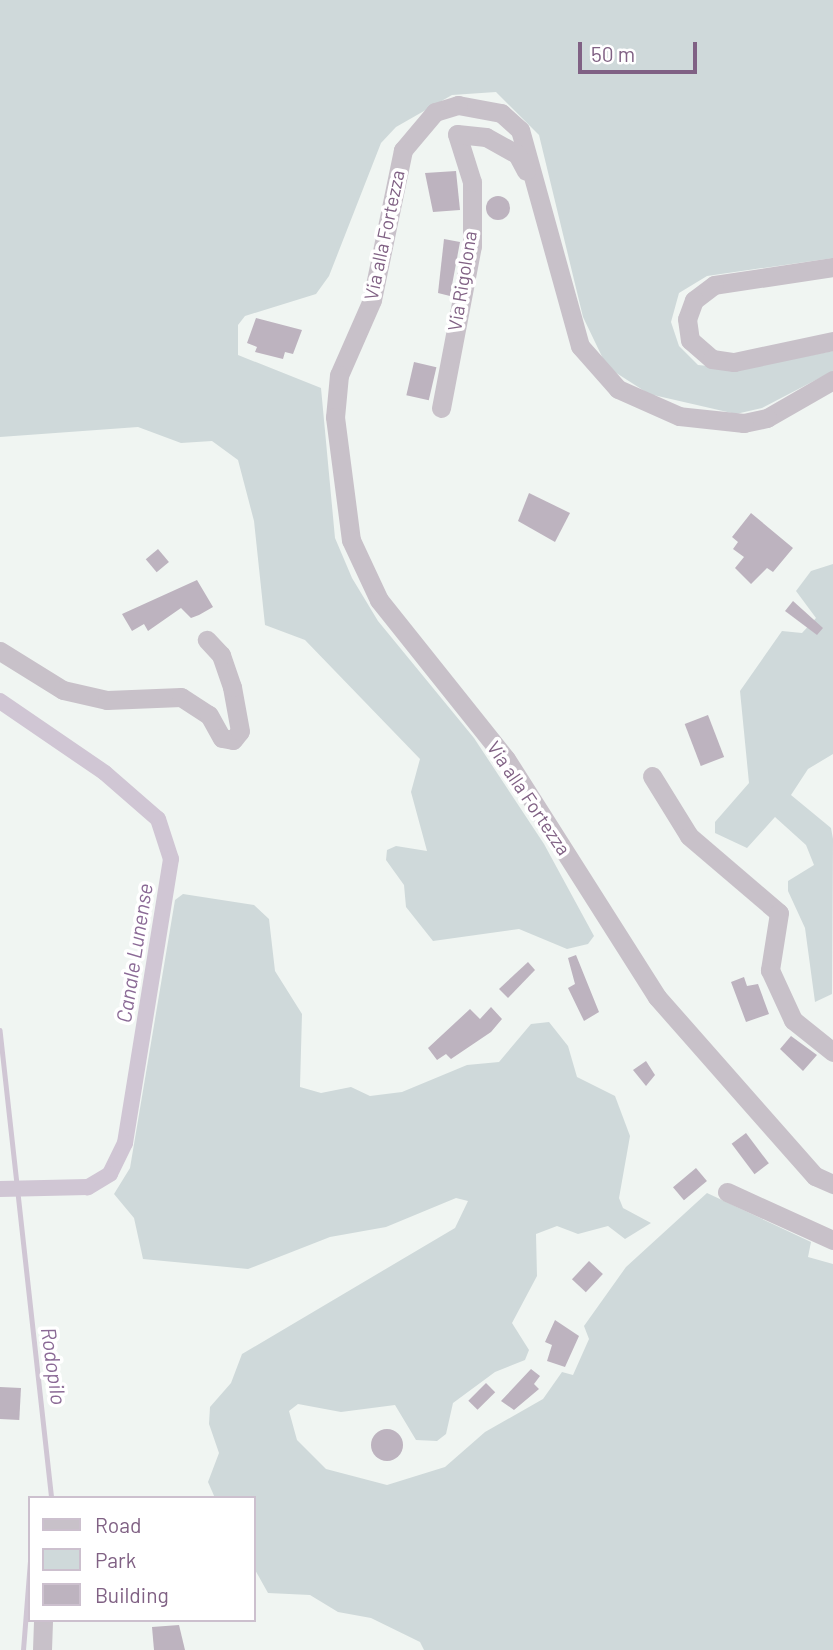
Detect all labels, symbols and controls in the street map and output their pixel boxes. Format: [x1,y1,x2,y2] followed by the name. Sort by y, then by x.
[581,28,700,72] scale bar
[591,41,635,66] text: 50 m
[359,168,409,302] street label: Via alla Fortezza
[443,229,481,333] street label: Via Rigolona
[483,737,575,859] street label: Via alla Fortezza
[111,881,157,1025] water label: Canale Lunense
[36,1326,72,1406] water label: Rodopilo
[28,1496,256,1622] legend
[95,1512,141,1537] text: Road
[95,1547,136,1572] text: Park
[95,1582,169,1607] text: Building

